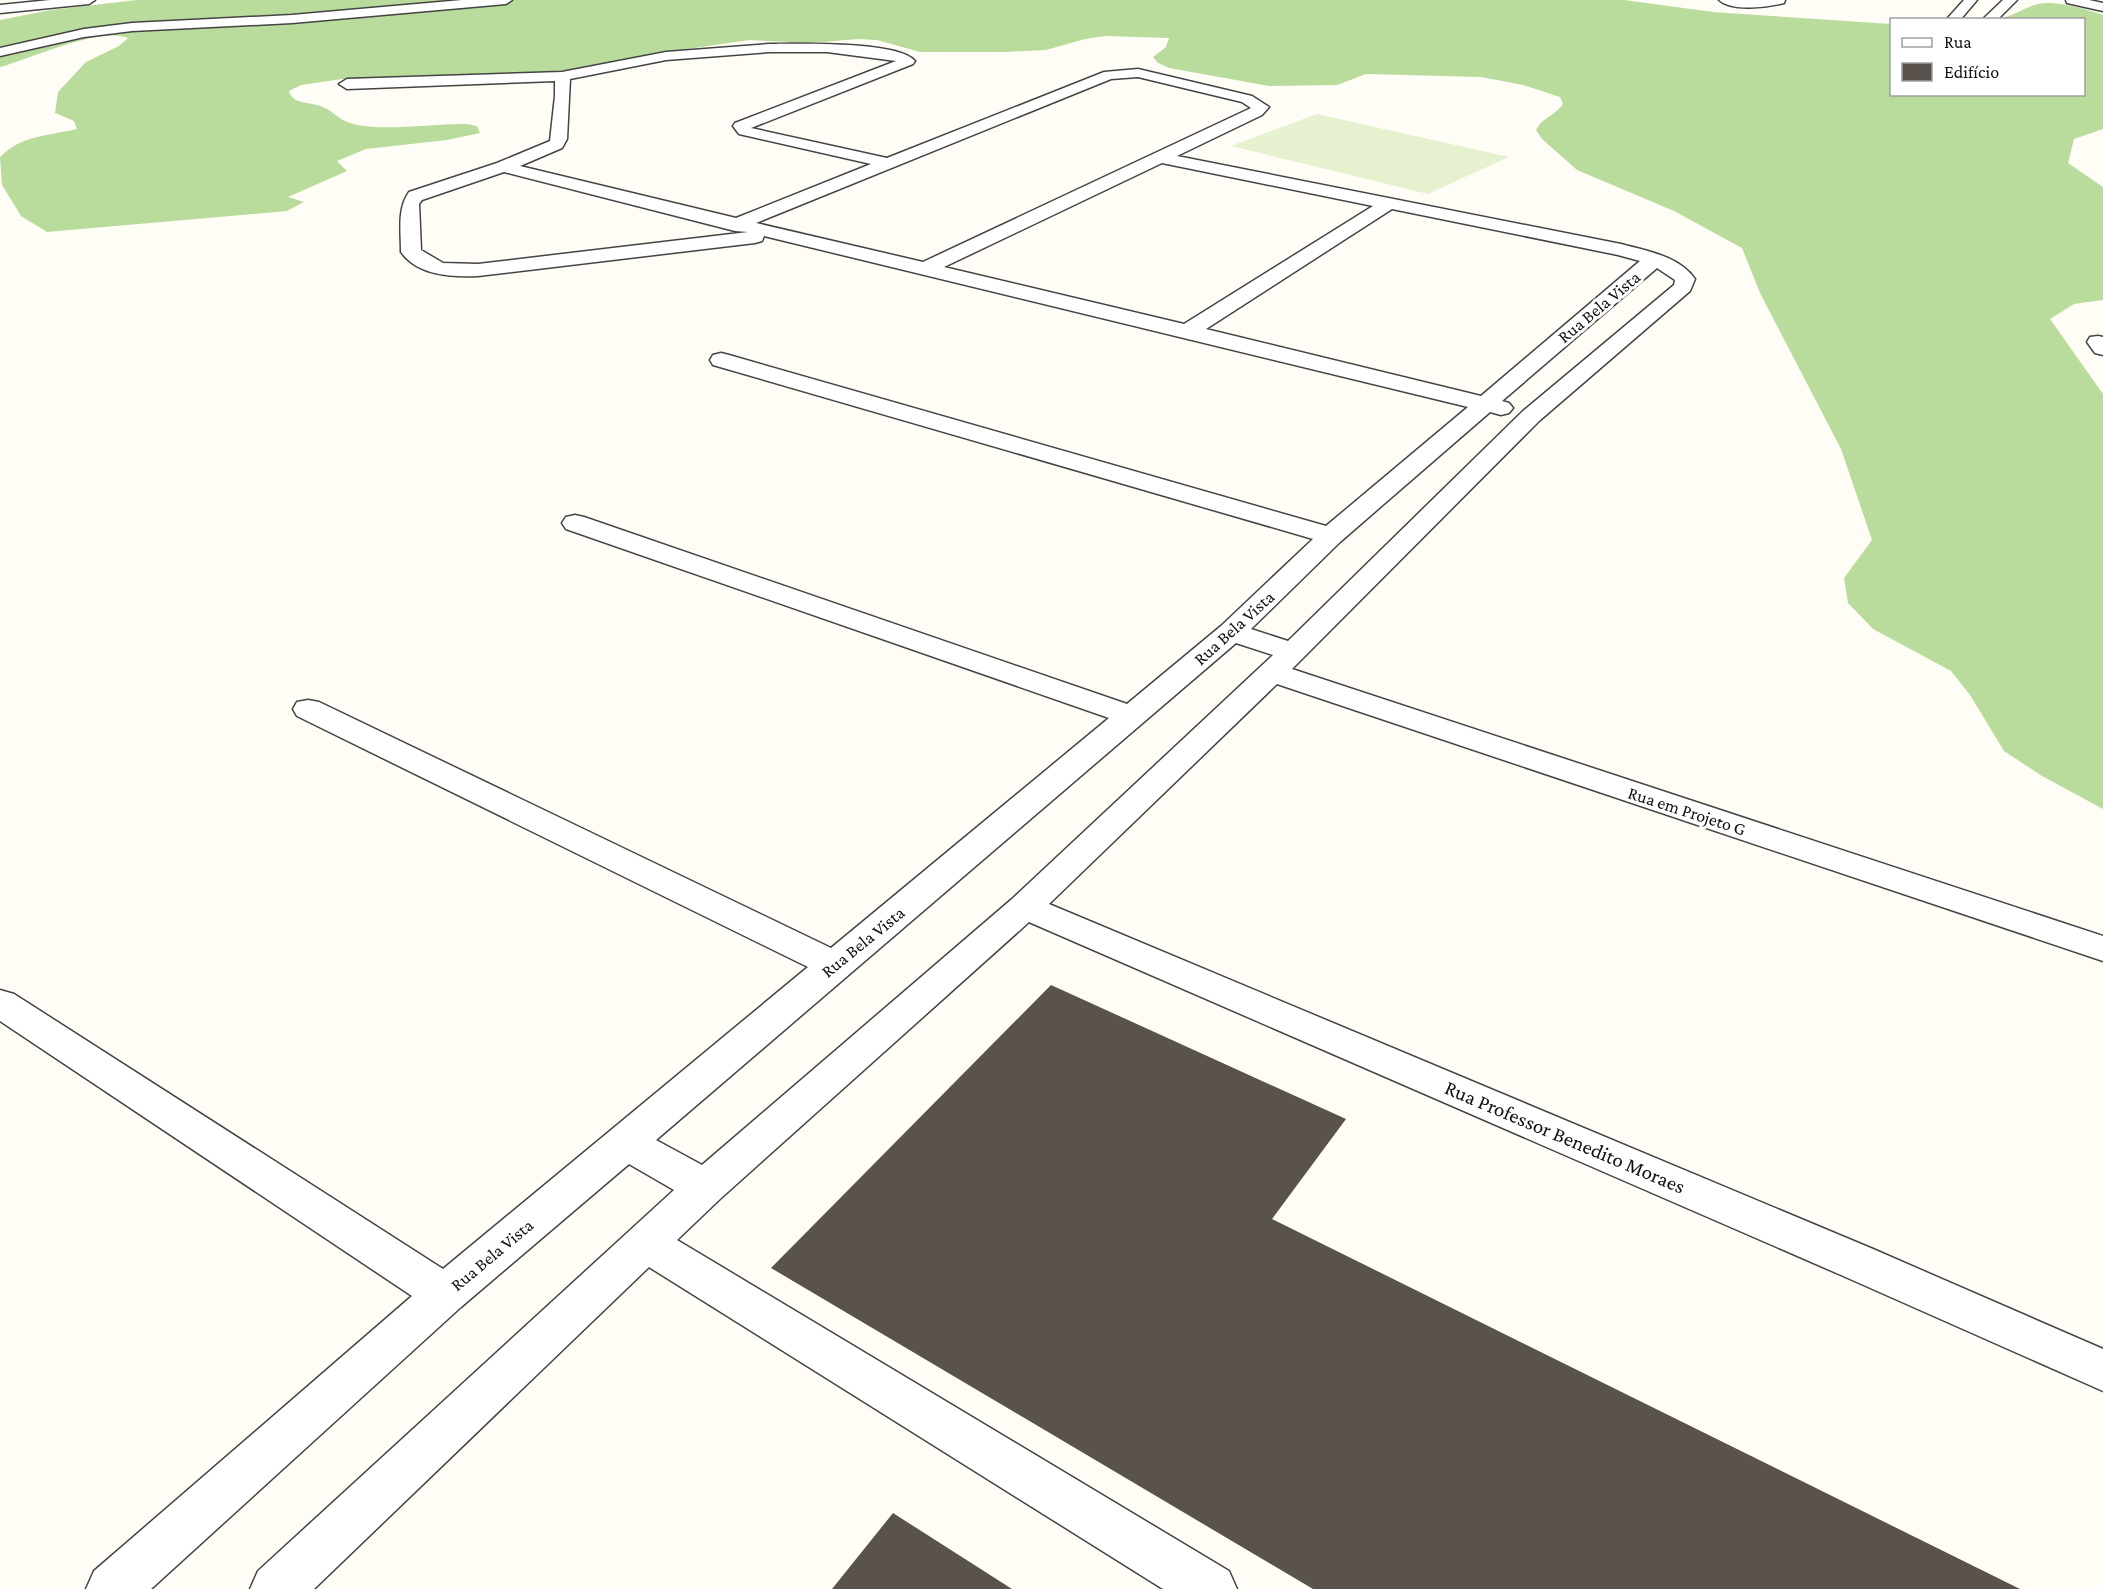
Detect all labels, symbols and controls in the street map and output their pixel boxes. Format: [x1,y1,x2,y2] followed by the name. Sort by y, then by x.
[1890,18,2085,96] legend
[1944,32,1972,52] text: Rua
[1944,62,1999,82] text: Edifício
[1554,267,1644,347] street label: Rua Bela Vista
[1190,587,1278,669] street label: Rua Bela Vista
[1625,783,1748,840] street label: Rua em Projeto G
[817,902,909,982] street label: Rua Bela Vista
[1441,1075,1689,1199] street label: Rua Professor Benedito Moraes
[447,1215,537,1295] street label: Rua Bela Vista

